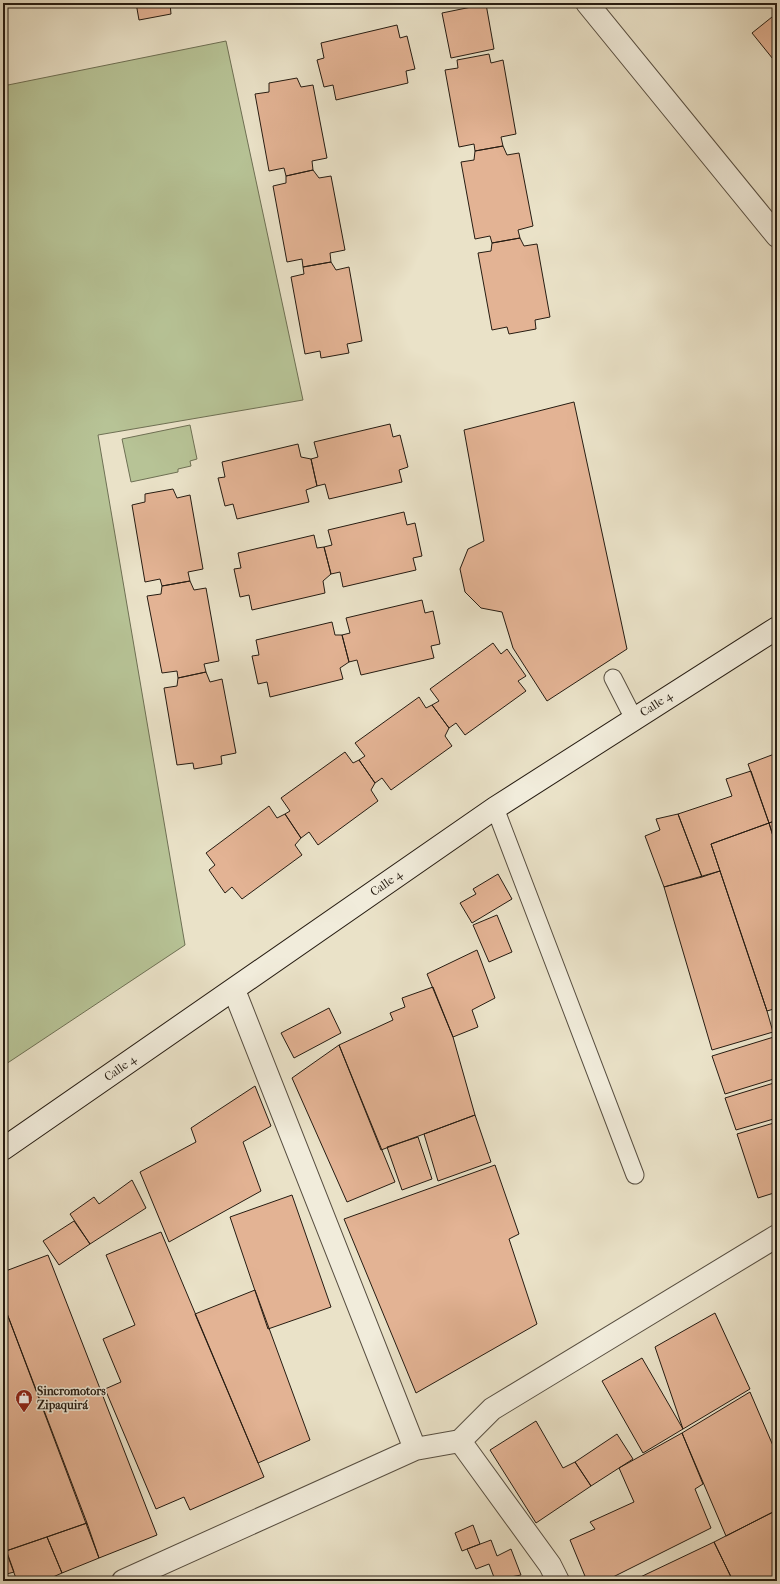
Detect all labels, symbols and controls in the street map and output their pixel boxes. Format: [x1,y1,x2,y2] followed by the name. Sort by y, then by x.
[637,688,676,720] street label: Calle 4
[367,866,405,899] street label: Calle 4
[101,1051,139,1084] street label: Calle 4
[37,1384,106,1413] place label: Sincromotors Zipaquirá
[14,1388,34,1413] shop icon: Sincromotors Zipaquirá

